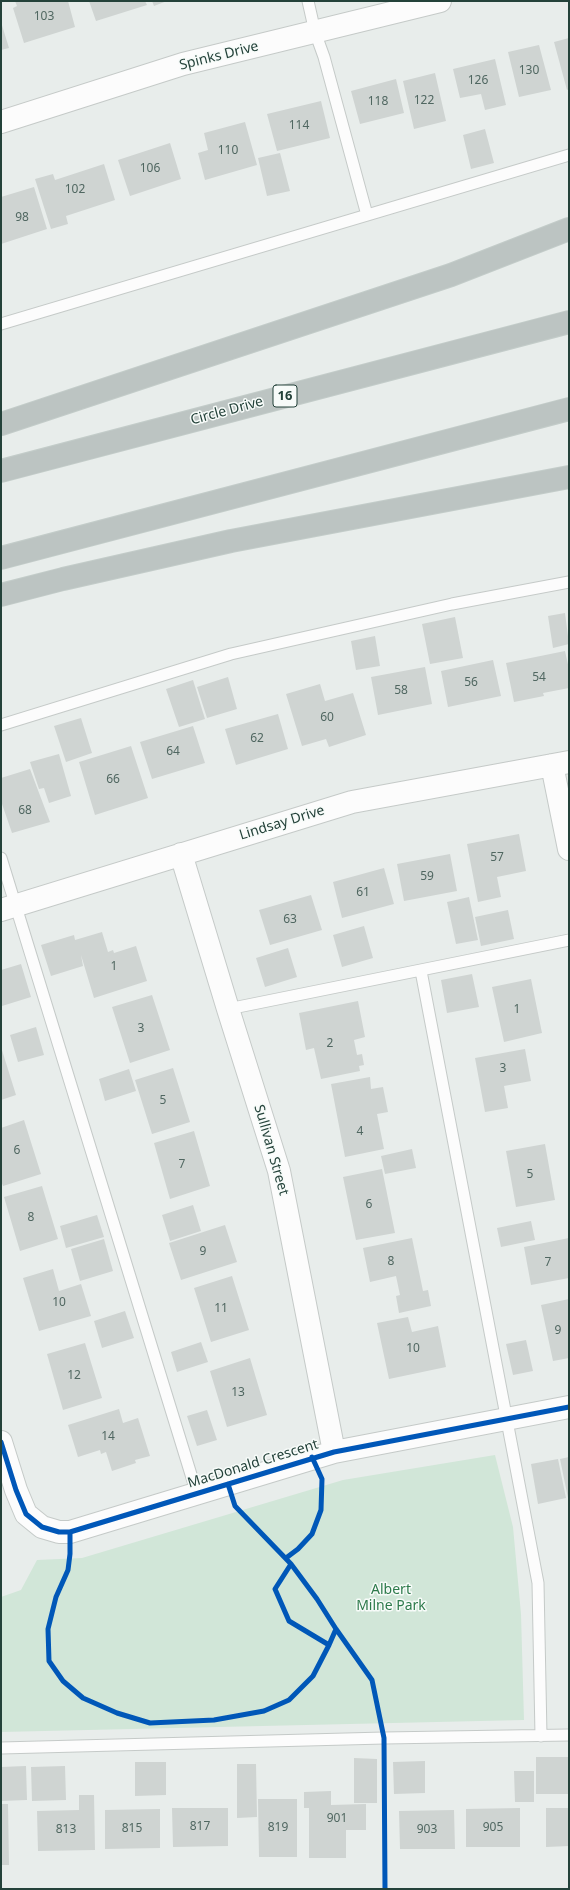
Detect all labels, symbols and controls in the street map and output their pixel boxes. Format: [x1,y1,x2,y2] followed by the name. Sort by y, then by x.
[34,10,54,24] house number: 103
[178,38,260,74] street label: Spinks Drive
[519,64,539,78] house number: 130
[468,74,488,88] house number: 126
[414,94,434,108] house number: 122
[368,95,388,109] house number: 118
[289,119,309,133] house number: 114
[218,144,238,158] house number: 110
[140,162,160,176] house number: 106
[65,183,85,197] house number: 102
[15,211,29,225] house number: 98
[273,385,297,407] road number: 16
[189,393,265,429] street label: Circle Drive
[532,671,546,685] house number: 54
[464,676,478,690] house number: 56
[394,684,408,698] house number: 58
[320,711,334,725] house number: 60
[250,732,264,746] house number: 62
[166,745,180,759] house number: 64
[106,773,120,787] house number: 66
[237,802,327,844] street label: Lindsay Drive
[18,804,32,818] house number: 68
[490,851,504,865] house number: 57
[420,870,434,884] house number: 59
[356,886,370,900] house number: 61
[283,913,297,927] house number: 63
[111,960,117,974] house number: 1
[514,1003,520,1017] house number: 1
[138,1022,144,1036] house number: 3
[327,1037,333,1051] house number: 2
[500,1062,506,1076] house number: 3
[160,1094,166,1108] house number: 5
[250,1103,292,1197] street label: Sullivan Street
[357,1125,363,1139] house number: 4
[14,1144,20,1158] house number: 6
[179,1158,185,1172] house number: 7
[527,1168,533,1182] house number: 5
[366,1198,372,1212] house number: 6
[28,1211,34,1225] house number: 8
[200,1245,206,1259] house number: 9
[388,1255,394,1269] house number: 8
[545,1256,551,1270] house number: 7
[52,1296,66,1310] house number: 10
[214,1302,228,1316] house number: 11
[555,1324,561,1338] house number: 9
[406,1342,420,1356] house number: 10
[67,1369,81,1383] house number: 12
[231,1386,245,1400] house number: 13
[101,1430,115,1444] house number: 14
[186,1436,320,1492] street label: MacDonald Crescent
[356,1582,426,1614] park label: Albert Milne Park
[327,1812,347,1826] house number: 901
[190,1820,210,1834] house number: 817
[268,1821,288,1835] house number: 819
[483,1821,503,1835] house number: 905
[122,1822,142,1836] house number: 815
[56,1823,76,1837] house number: 813
[417,1823,437,1837] house number: 903

